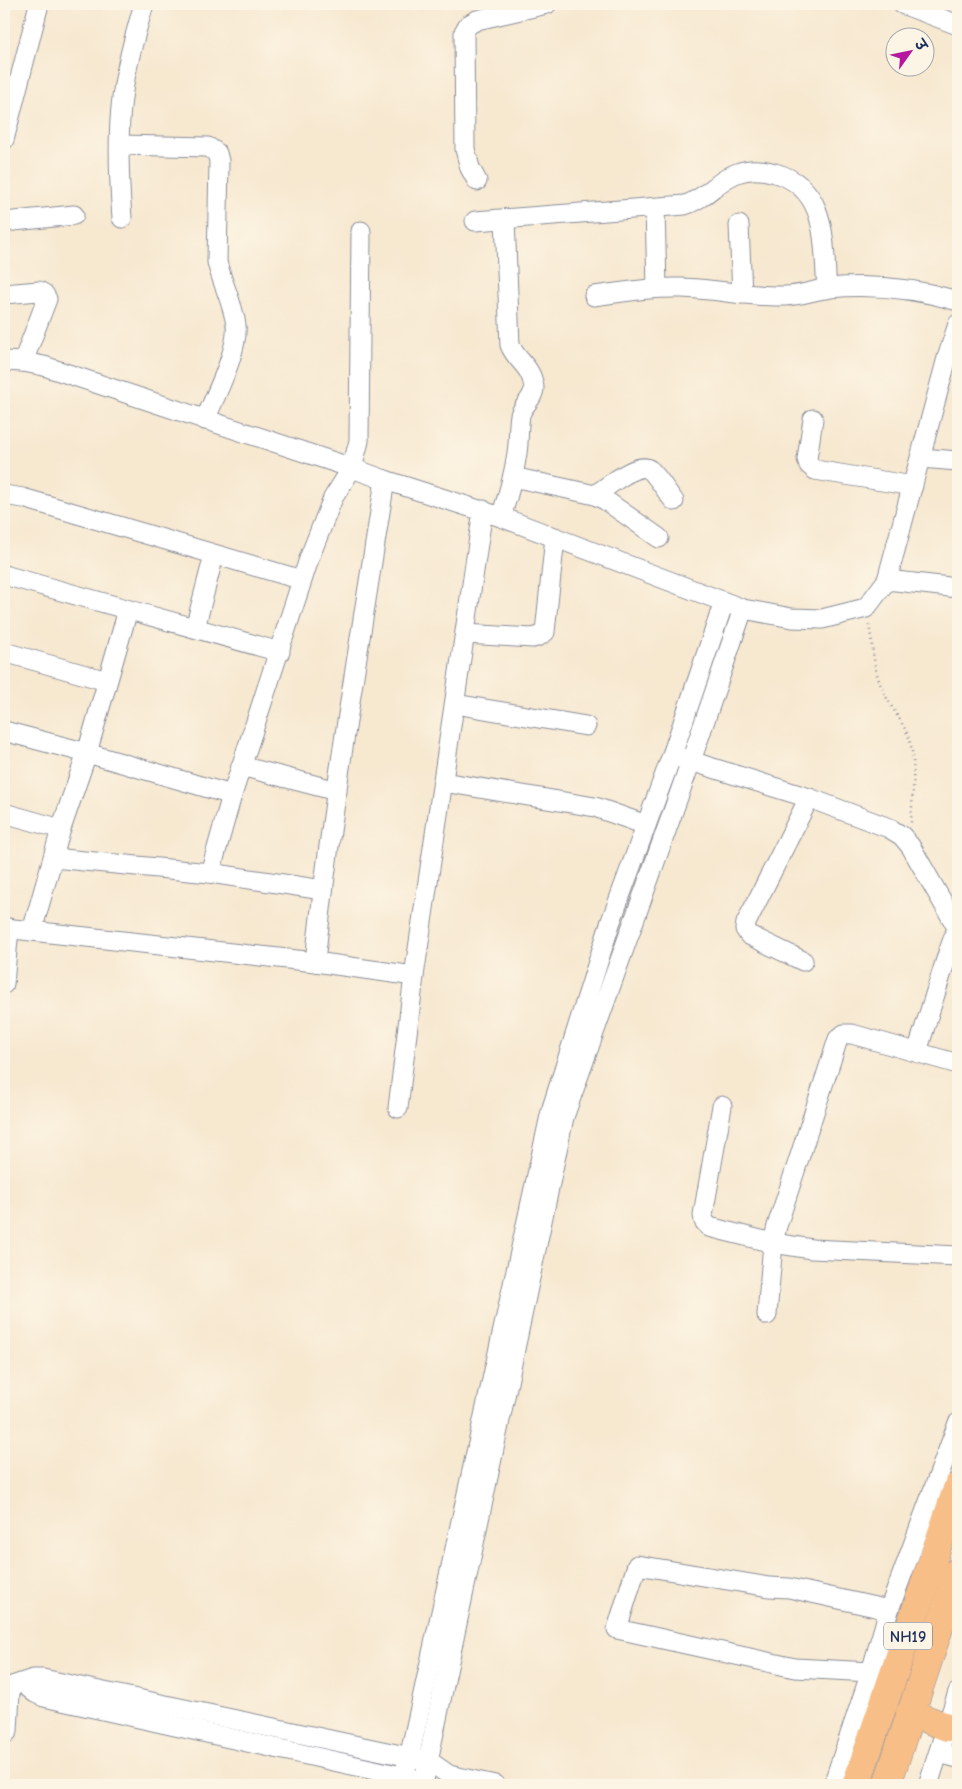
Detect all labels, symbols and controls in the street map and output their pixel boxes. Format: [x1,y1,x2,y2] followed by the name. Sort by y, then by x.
[884,28,934,78] north arrow
[910,35,931,55] text: उ
[884,1622,932,1650] road number: NH19

